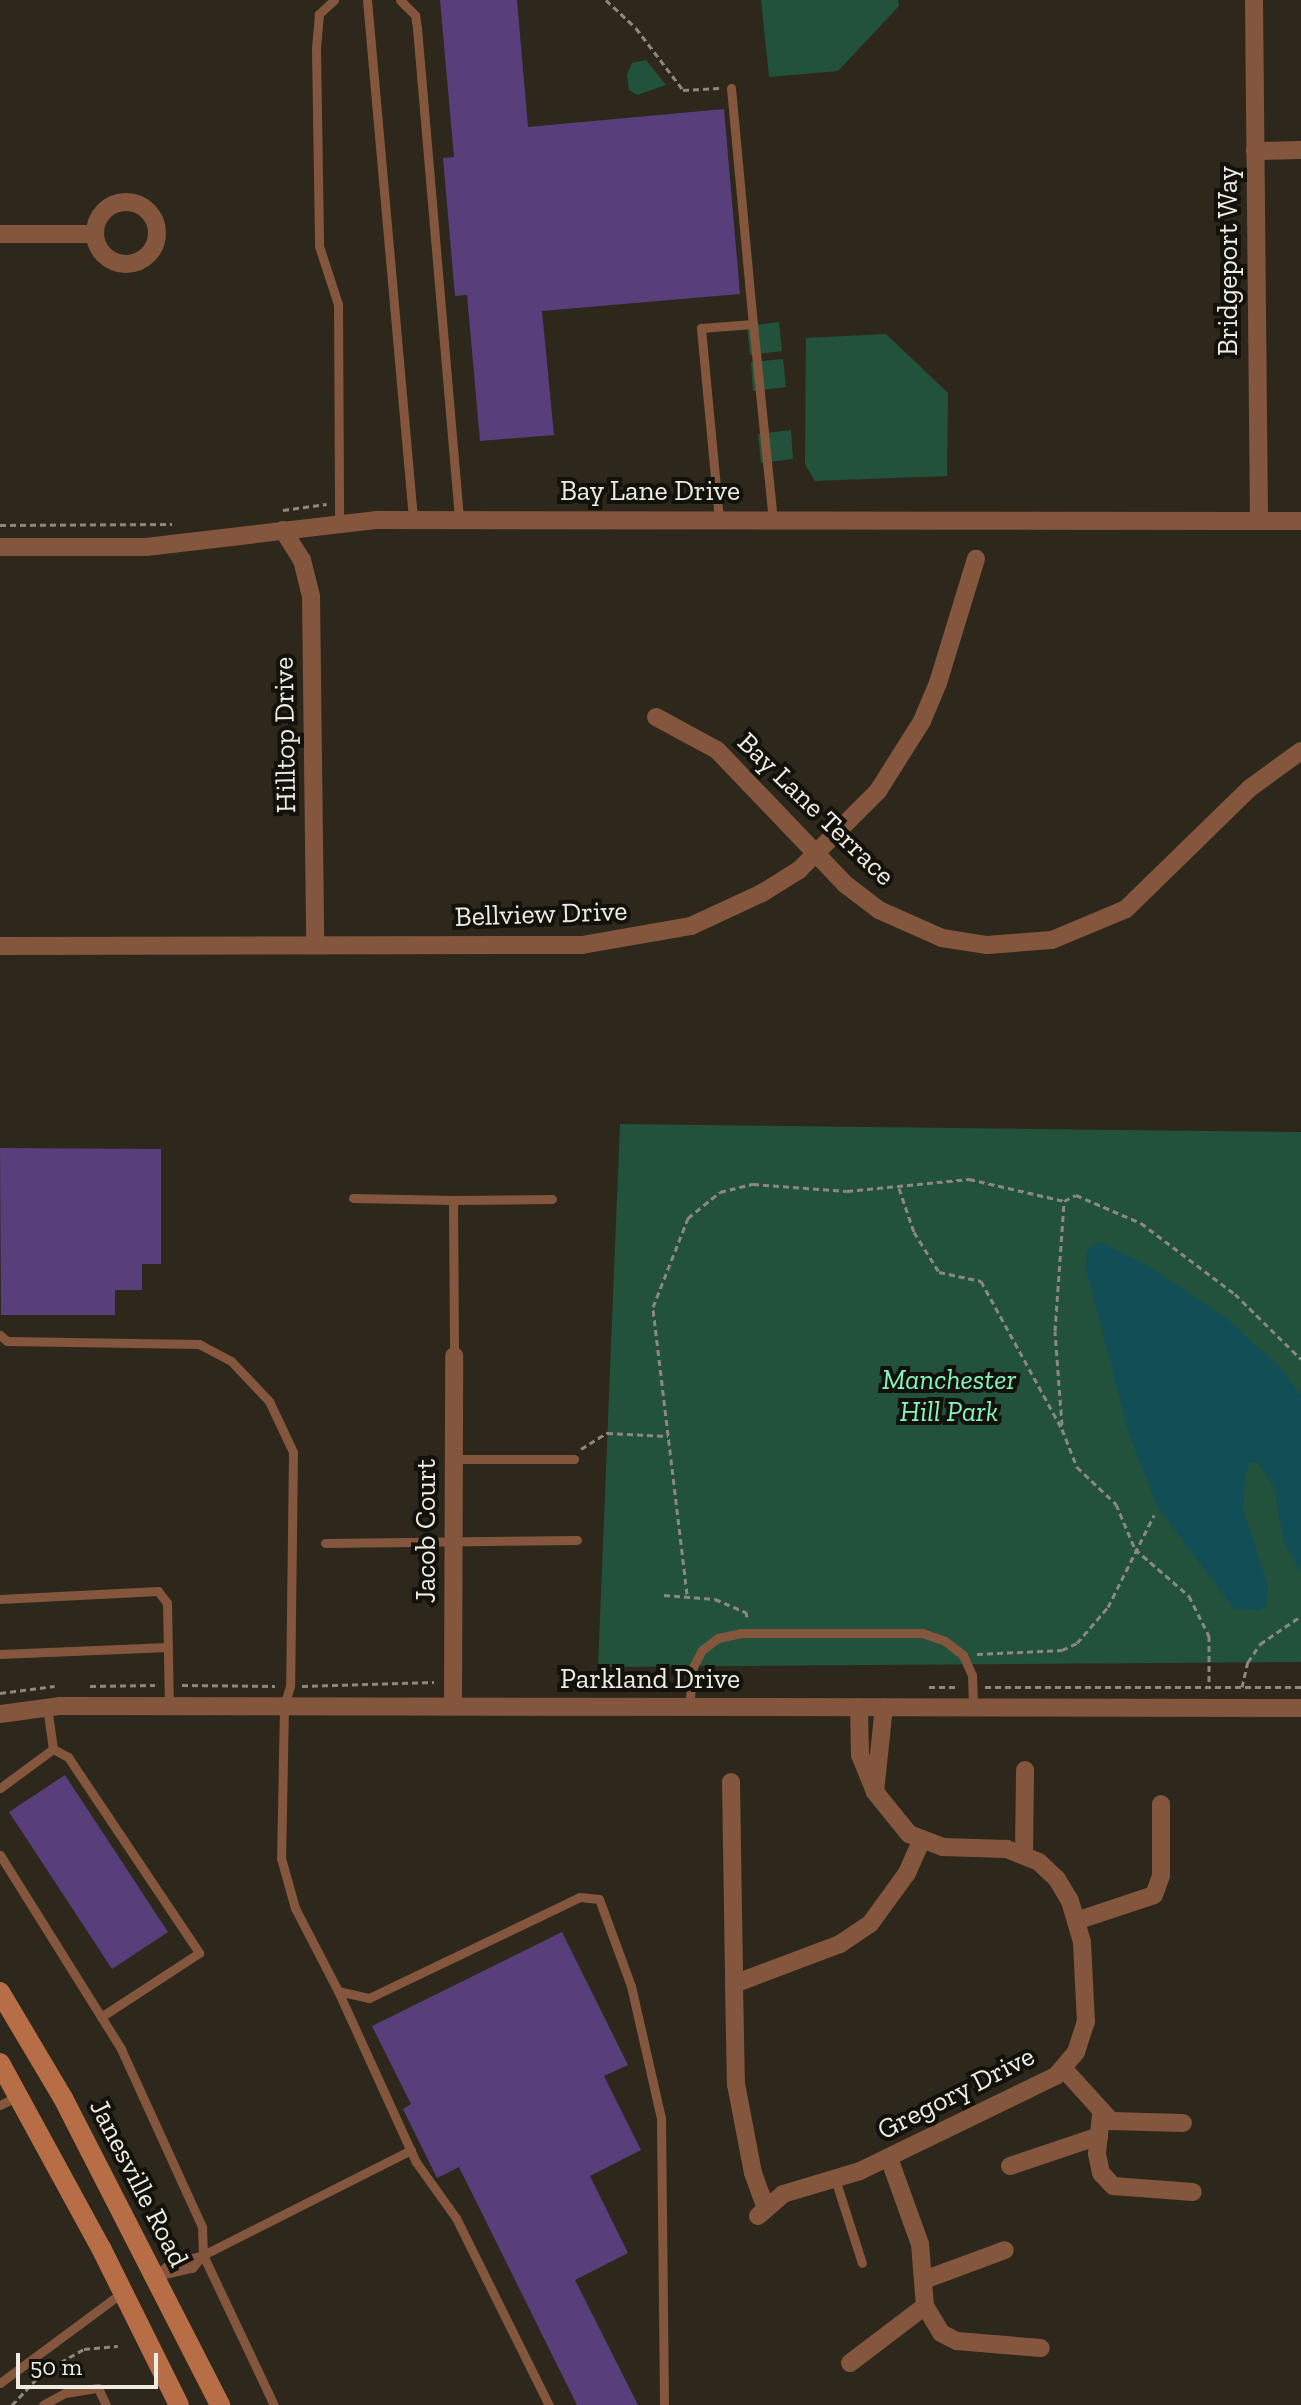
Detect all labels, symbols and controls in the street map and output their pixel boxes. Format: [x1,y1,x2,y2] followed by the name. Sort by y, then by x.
[1211,166,1245,356] street label: Bridgeport Way
[560,474,740,508] street label: Bay Lane Drive
[267,657,303,813] street label: Hilltop Drive
[730,725,902,893] street label: Bay Lane Terrace
[454,894,628,934] street label: Bellview Drive
[882,1363,1016,1429] park label: Manchester Hill Park
[409,1459,443,1603] street label: Jacob Court
[560,1662,740,1696] street label: Parkland Drive
[872,2039,1040,2147] street label: Gregory Drive
[82,2094,196,2272] street label: Janesville Road
[20,2337,162,2387] scale bar
[30,2352,82,2381] text: 50 m

